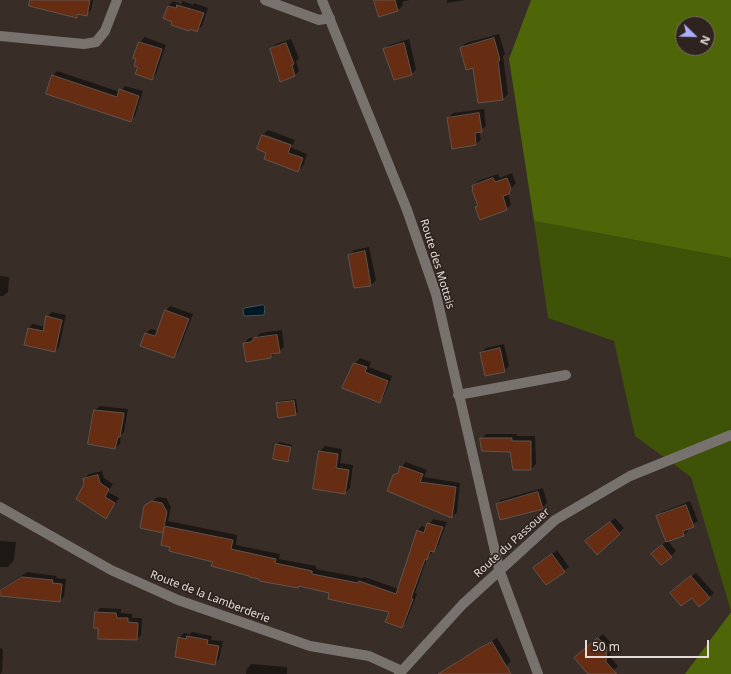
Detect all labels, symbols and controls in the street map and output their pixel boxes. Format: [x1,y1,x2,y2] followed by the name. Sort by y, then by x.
[675,16,715,56] north arrow
[697,33,714,48] text: N
[417,217,457,311] street label: Route des Mottais
[471,506,553,580] street label: Route du Passouer
[148,568,272,626] street label: Route de la Lamberderie
[587,632,711,658] scale bar
[592,638,620,655] text: 50 m

